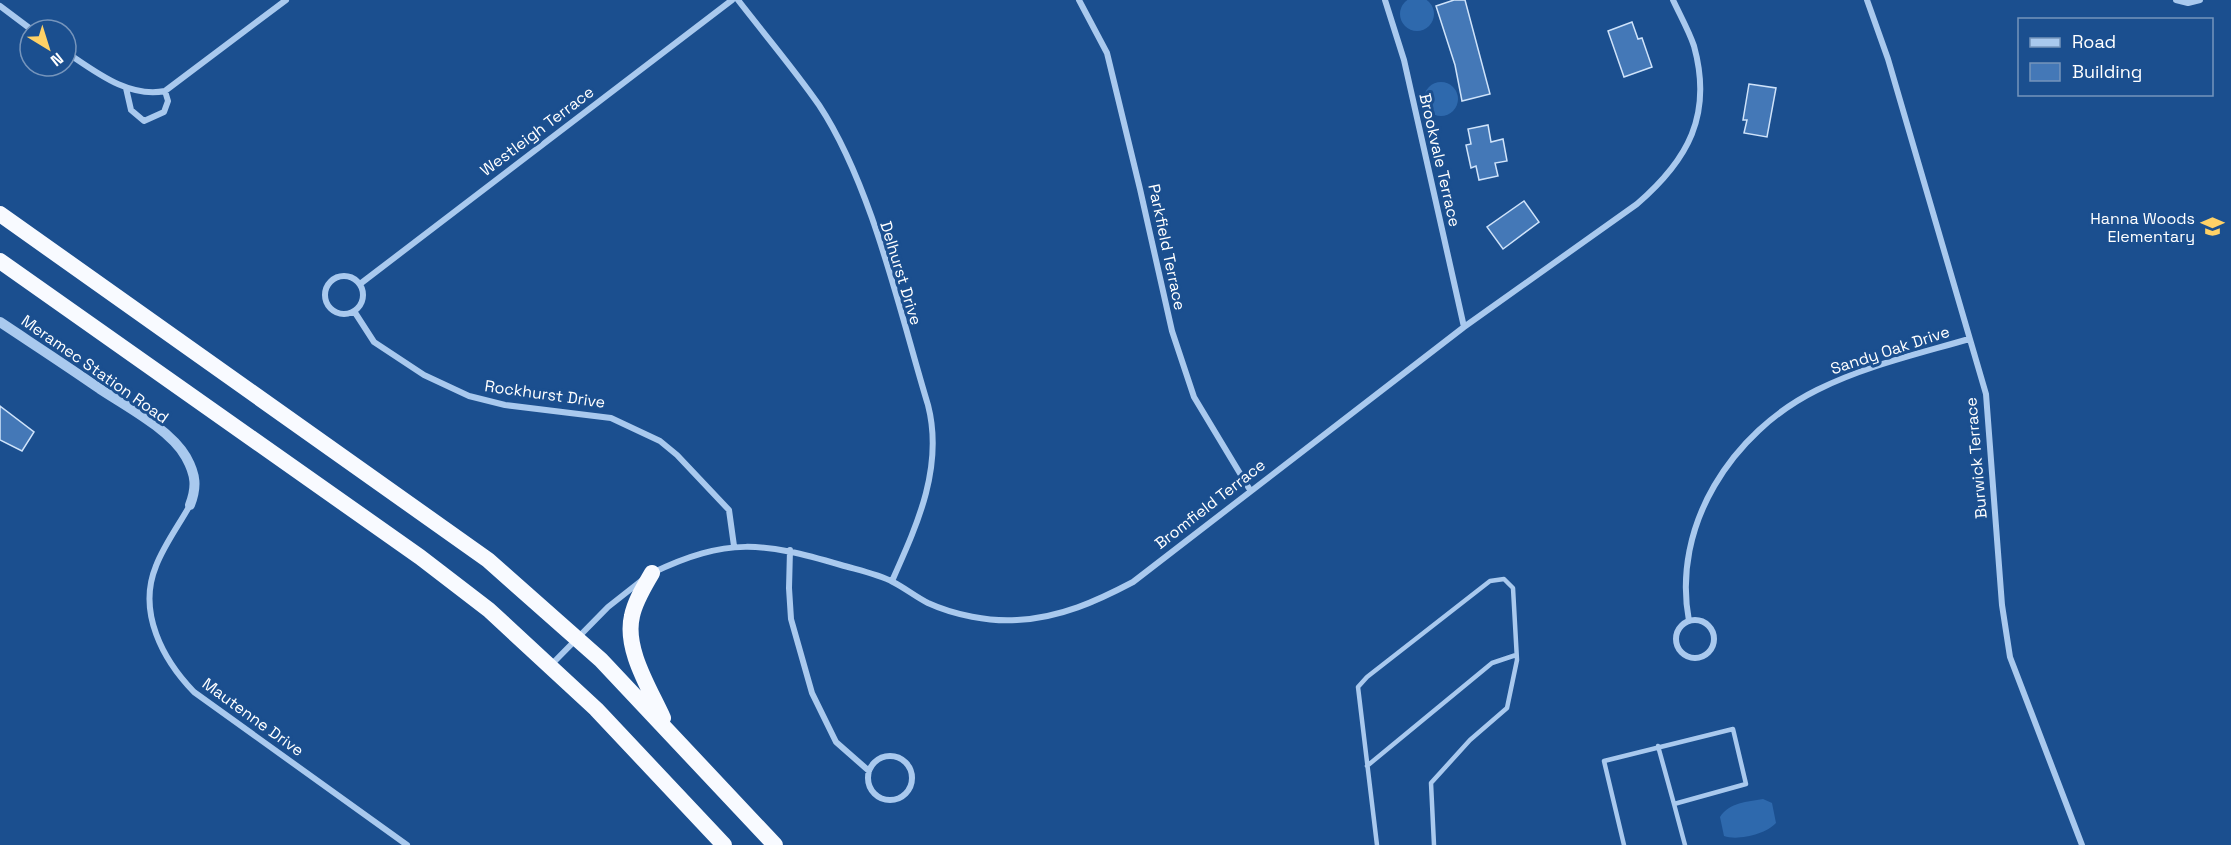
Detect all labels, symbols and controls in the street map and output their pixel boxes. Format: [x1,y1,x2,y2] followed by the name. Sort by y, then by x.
[18,18,78,78] north arrow
[2018,18,2213,96] legend
[2072,30,2116,53] text: Road
[46,48,68,71] text: N
[2072,60,2142,83] text: Building
[476,81,598,181] street label: Westleigh Terrace
[1414,91,1466,229] street label: Brookvale Terrace
[1143,182,1191,312] street label: Parkfield Terrace
[2090,208,2195,247] place label: Hanna Woods Elementary
[2200,214,2226,240] school or university icon: Hanna Woods Elementary
[875,219,927,327] street label: Delhurst Drive
[17,310,173,428] street label: Meramec Station Road
[1828,321,1952,379] street label: Sandy Oak Drive
[483,375,607,413] street label: Rockhurst Drive
[1960,396,1992,520] street label: Burwick Terrace
[1150,454,1270,554] street label: Bromfield Terrace
[198,673,308,761] street label: Mautenne Drive

